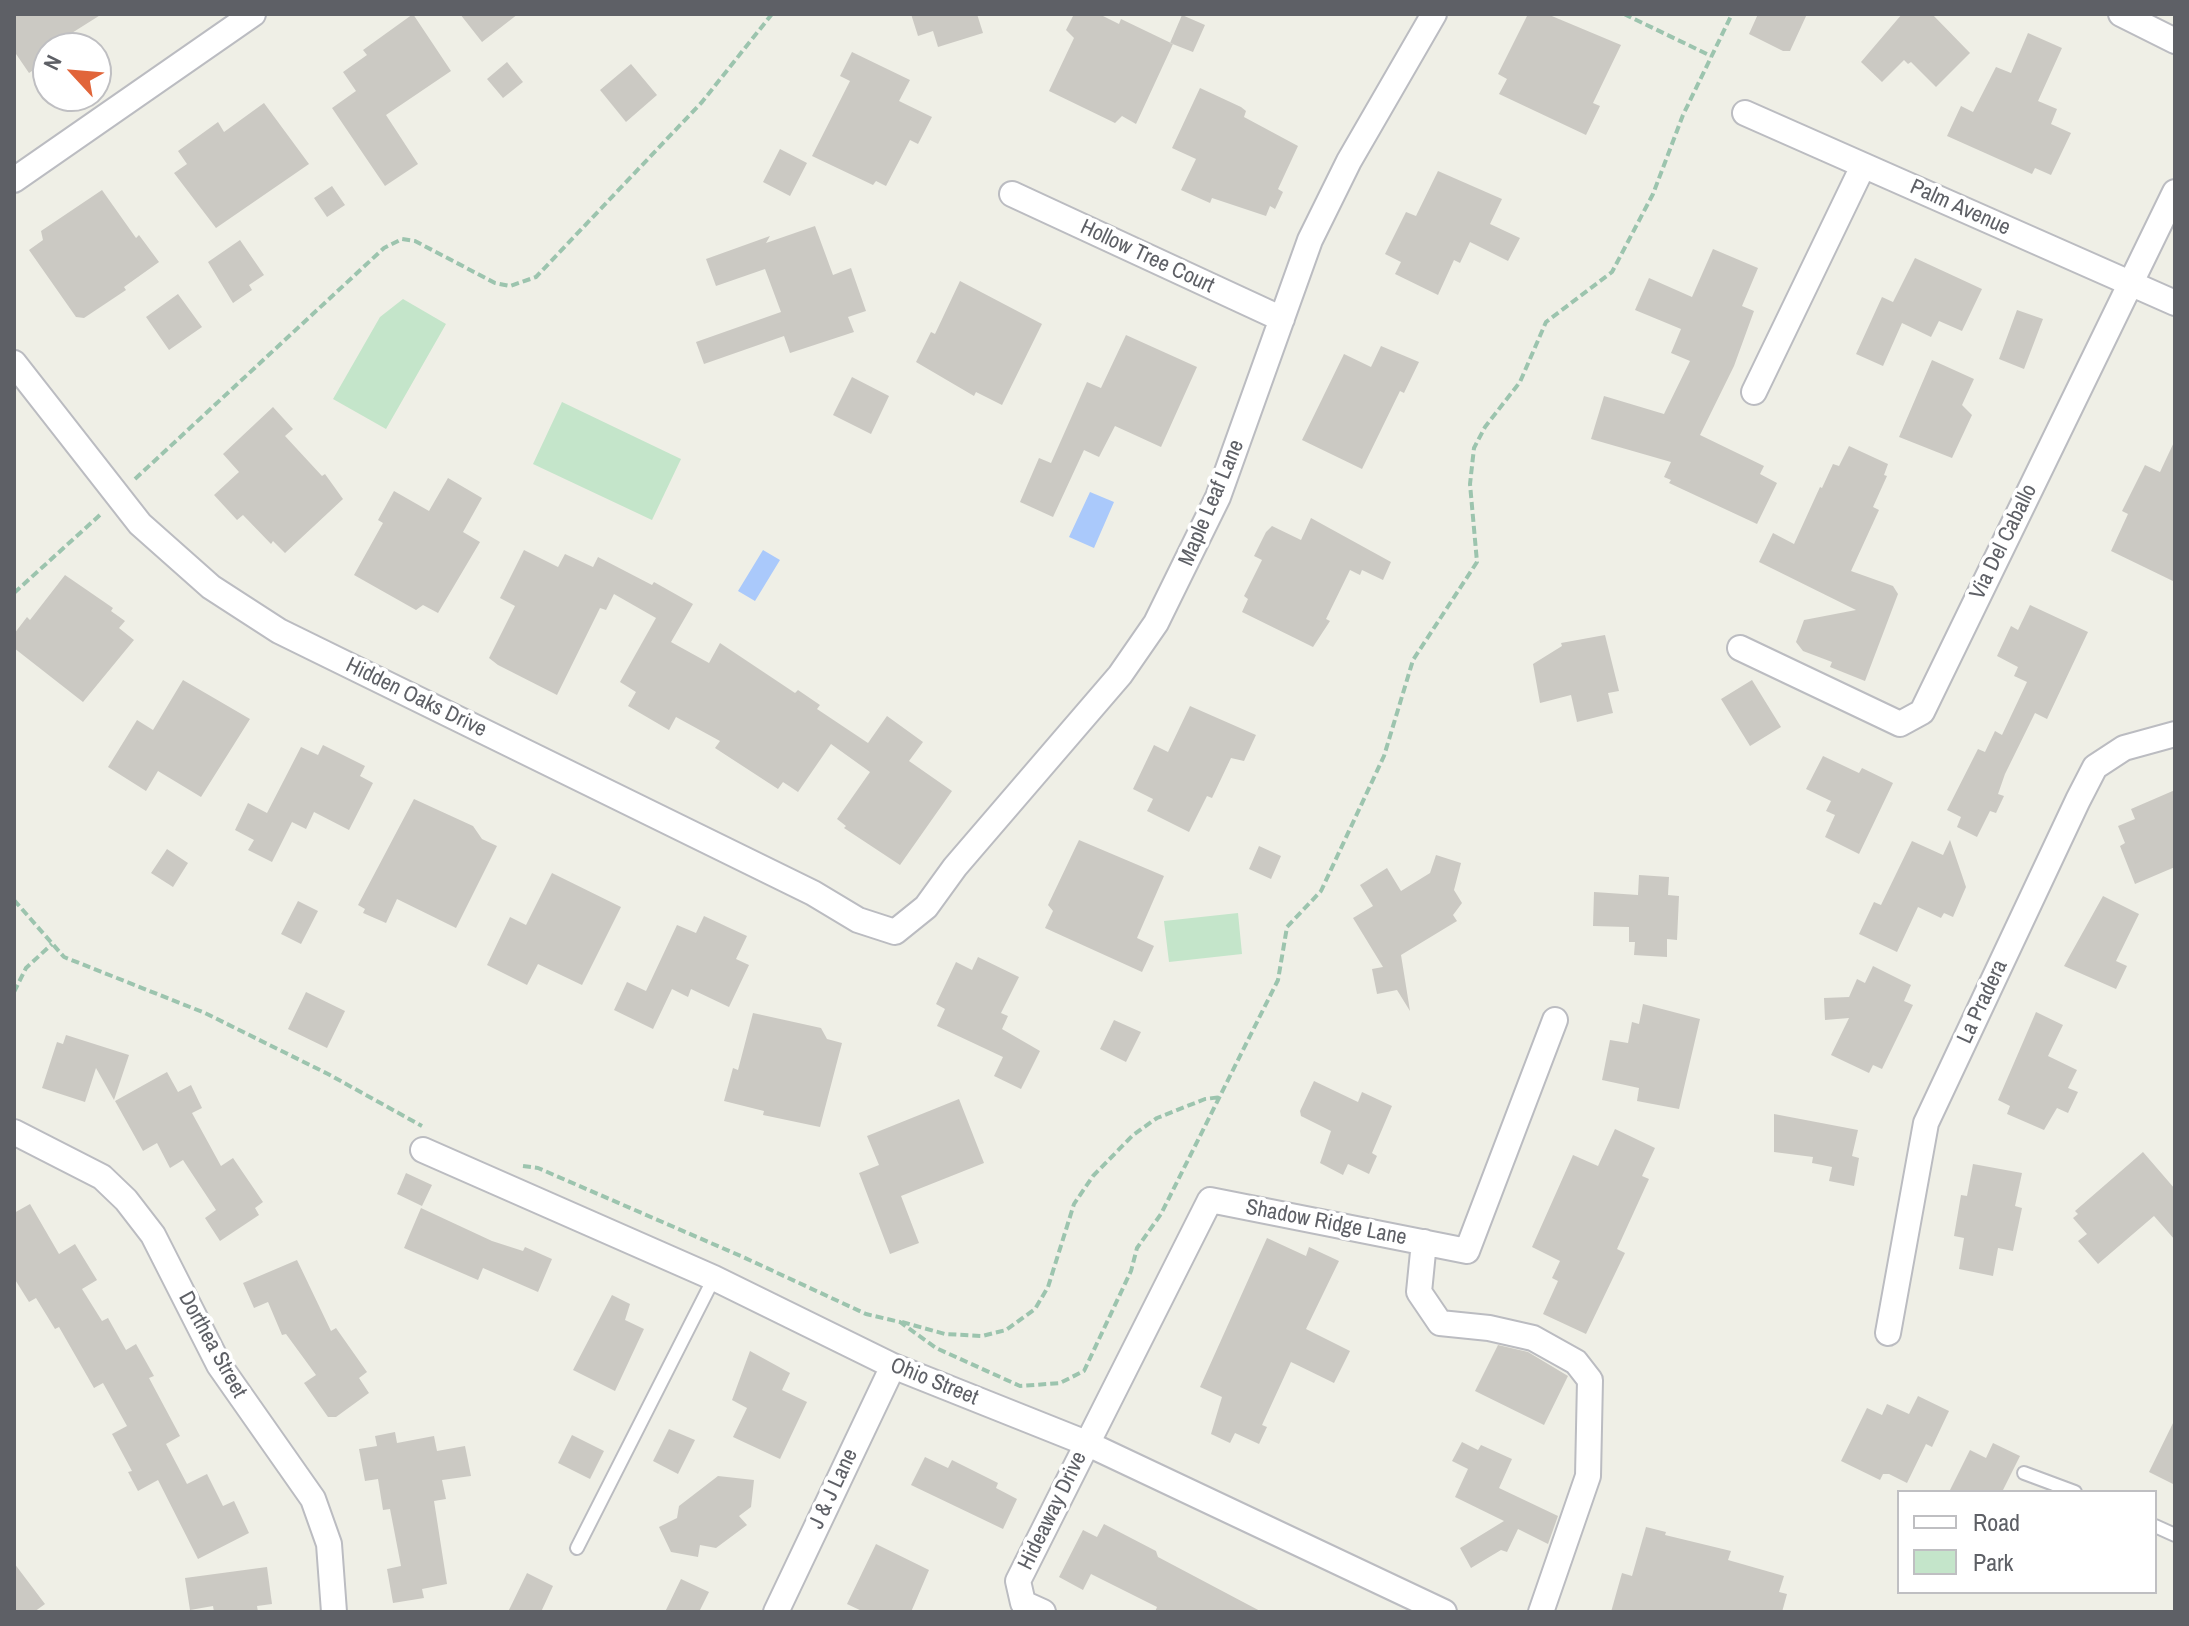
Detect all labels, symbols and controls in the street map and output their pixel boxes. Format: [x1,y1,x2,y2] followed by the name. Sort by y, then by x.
[32,32,112,112] north arrow
[36,50,69,75] text: N
[1906,174,2014,242] street label: Palm Avenue
[1076,214,1218,300] street label: Hollow Tree Court
[1174,436,1250,570] street label: Maple Leaf Lane
[1965,480,2043,604] street label: Via Del Caballo
[341,653,491,743] street label: Hidden Oaks Drive
[1952,956,2014,1048] street label: La Pradera
[1243,1194,1409,1252] street label: Shadow Ridge Lane
[172,1287,252,1403] street label: Dorthea Street
[886,1352,982,1412] street label: Ohio Street
[804,1445,864,1533] street label: J & J Lane
[1013,1448,1093,1574] street label: Hideaway Drive
[1897,1490,2157,1594] legend
[1973,1506,2020,1538] text: Road
[1973,1546,2013,1578] text: Park

